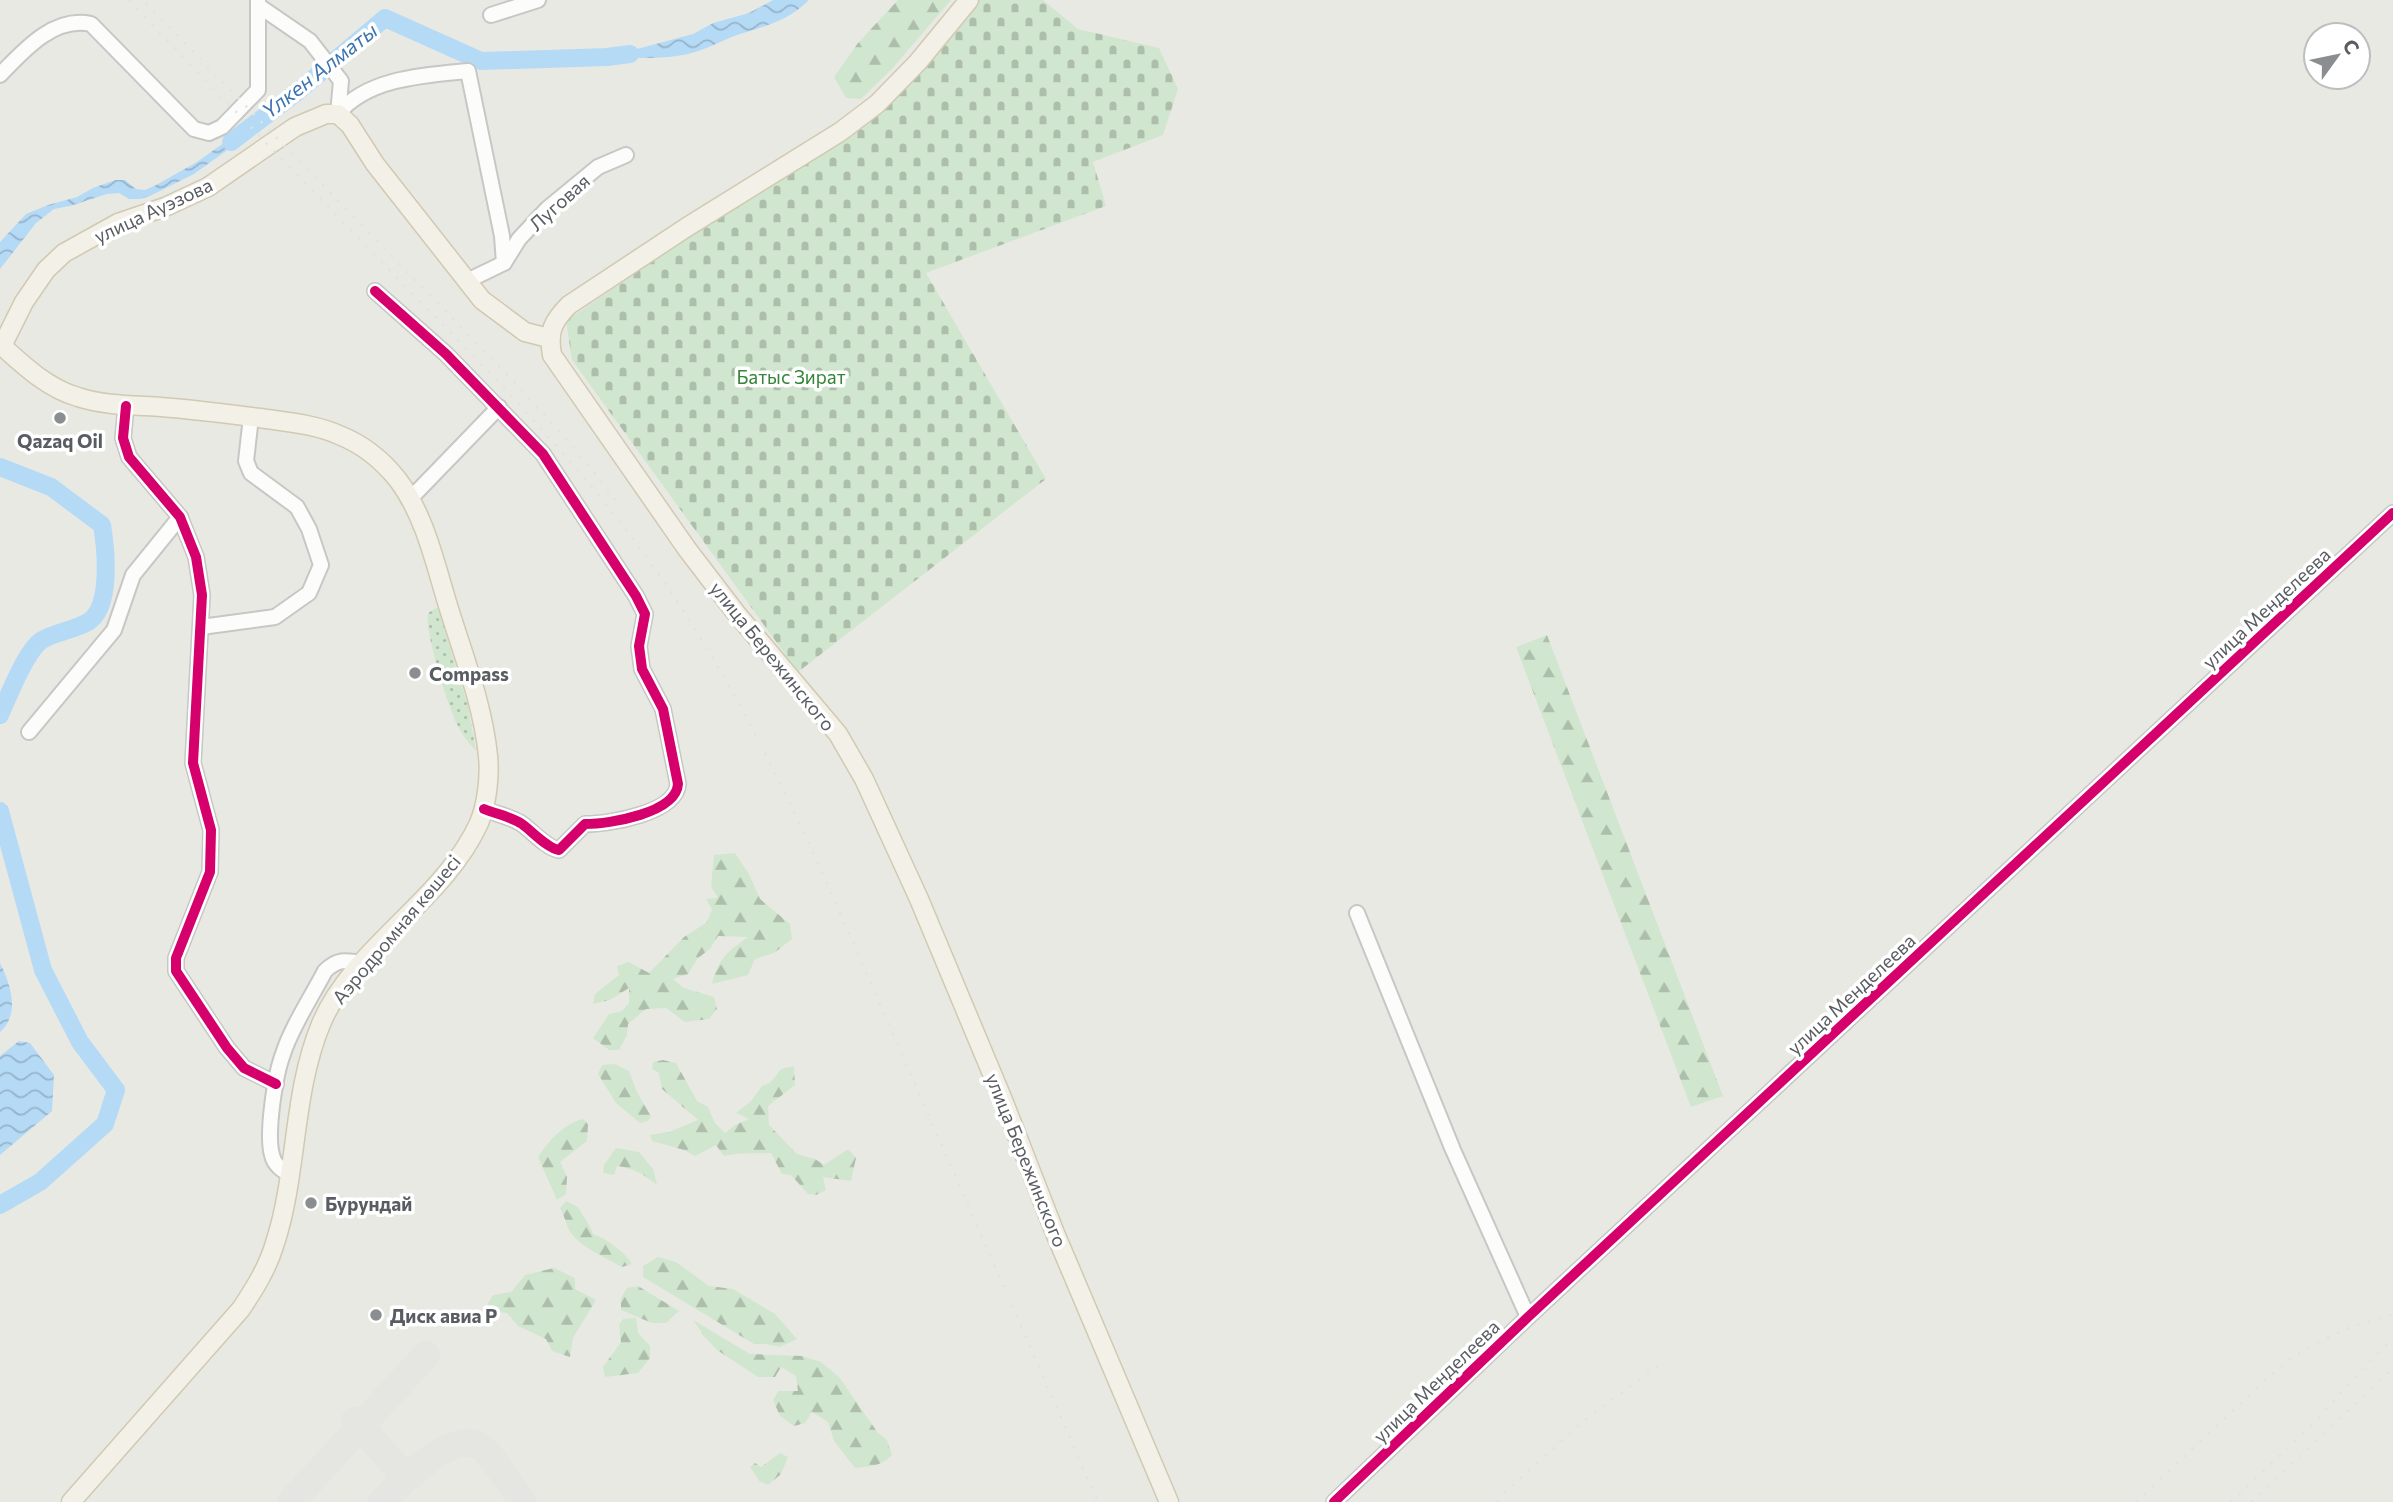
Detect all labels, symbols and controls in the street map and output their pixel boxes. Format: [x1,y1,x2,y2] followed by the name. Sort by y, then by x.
[256,17,382,123] water label: Үлкен Алматы
[2302,21,2372,91] north arrow
[2338,35,2365,58] text: С
[524,169,594,235] street label: Луговая
[90,173,216,247] street label: улица Ауэзова
[736,365,846,388] park label: Батыс Зират
[52,410,68,426] marker: Qazaq Oil
[17,429,103,452] place label: Qazaq Oil
[2197,543,2335,673] street label: улица Менделеева
[706,577,840,735] street label: улица Бережинского
[429,662,509,685] place label: Compass
[407,665,423,681] marker: Compass
[327,850,465,1008] street label: Аэродромная көшесі
[1782,929,1920,1059] street label: улица Менделеева
[982,1070,1072,1250] street label: улица Бережинского
[325,1192,412,1215] place label: Бурундай
[303,1195,319,1211] marker: Бурундай
[390,1304,497,1327] place label: Диск авиа Р
[368,1307,384,1323] marker: Диск авиа Р
[1368,1315,1504,1447] street label: улица Менделеева

